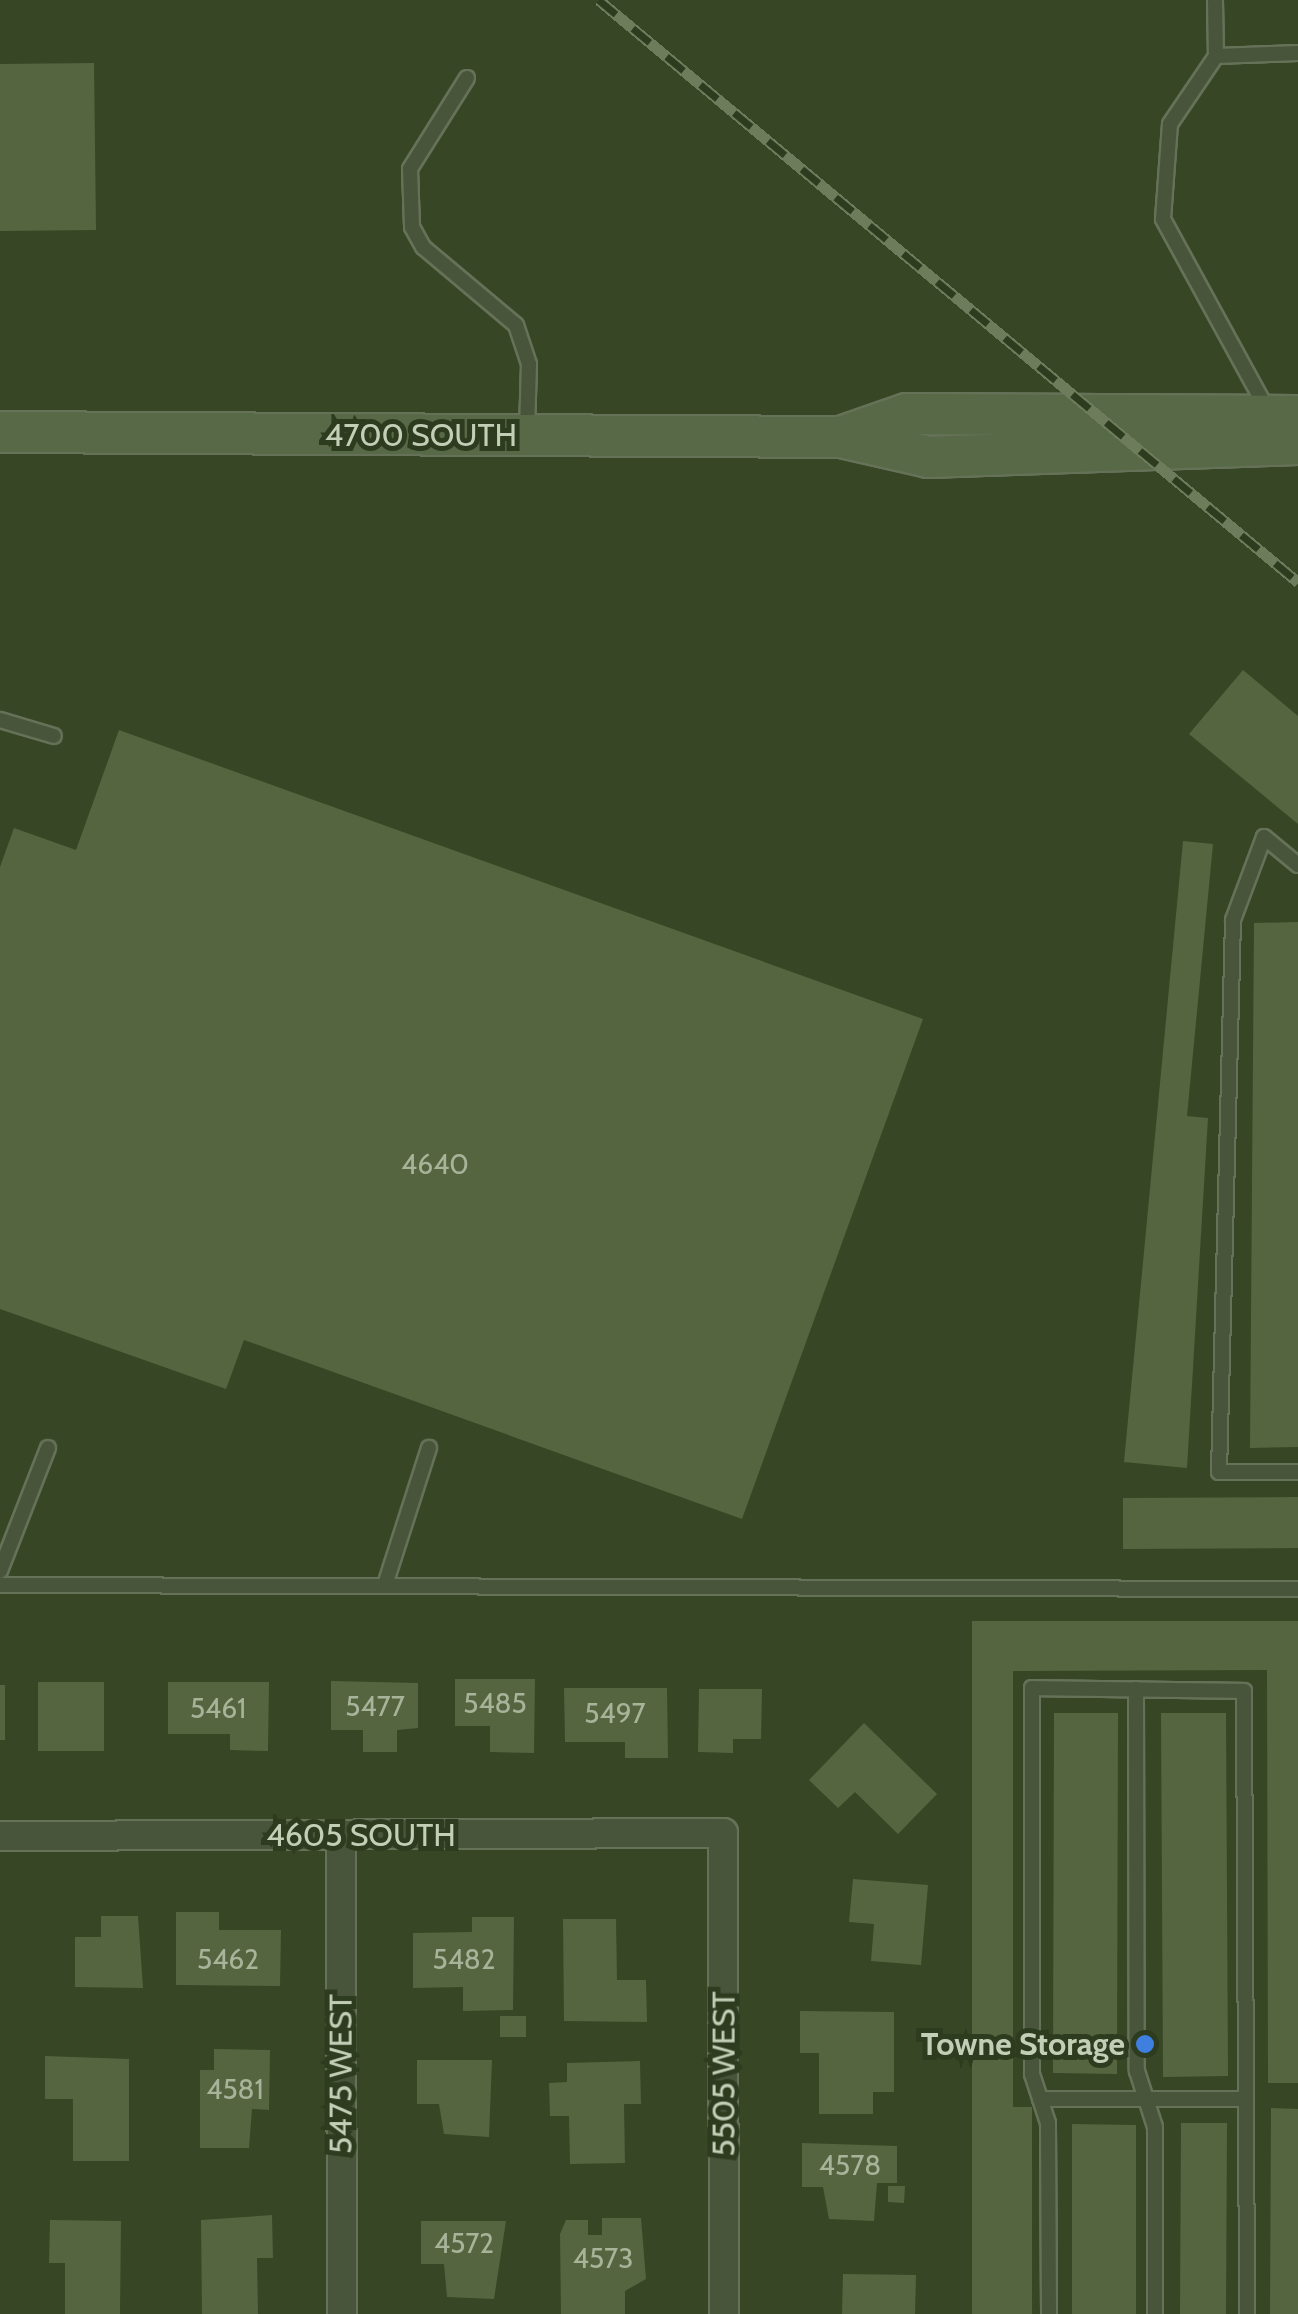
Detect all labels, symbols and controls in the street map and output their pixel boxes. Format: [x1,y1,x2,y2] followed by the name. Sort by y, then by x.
[325,416,517,454] street label: 4700 SOUTH
[401,1147,469,1181] house number: 4640
[463,1686,527,1720] house number: 5485
[345,1689,405,1723] house number: 5477
[190,1691,246,1725] house number: 5461
[584,1696,646,1730] house number: 5497
[266,1816,456,1854] street label: 4605 SOUTH
[197,1942,259,1976] house number: 5462
[433,1942,495,1976] house number: 5482
[705,1991,743,2157] street label: 5505 WEST
[322,1994,360,2154] street label: 5475 WEST
[921,2025,1125,2063] place label: Towne Storage
[1134,2033,1156,2055] marker: Towne Storage
[206,2072,264,2106] house number: 4581
[819,2148,881,2182] house number: 4578
[434,2226,494,2260] house number: 4572
[573,2241,633,2275] house number: 4573

